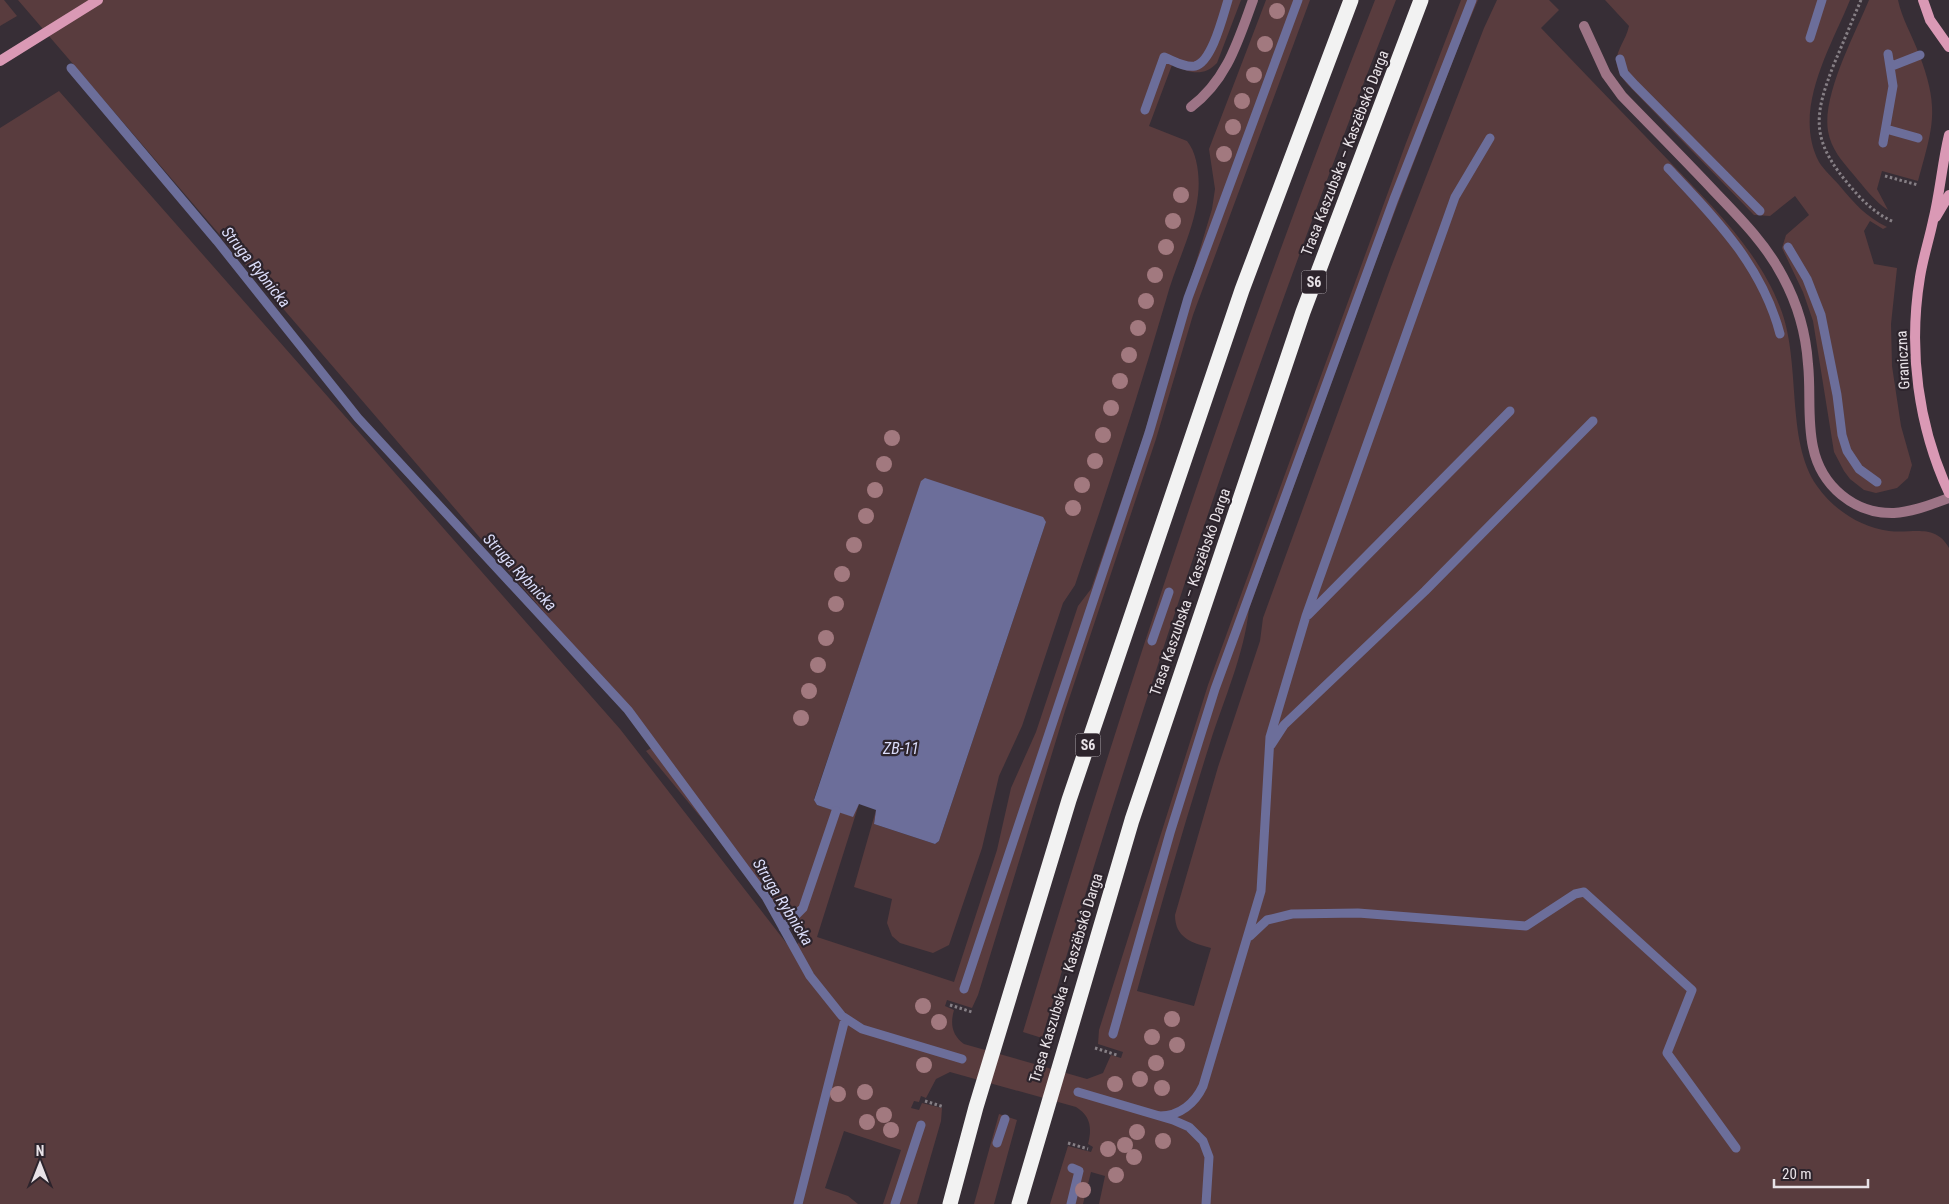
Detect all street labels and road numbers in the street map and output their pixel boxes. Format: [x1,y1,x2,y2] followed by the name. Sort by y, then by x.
[1297,48,1393,258] street label: Trasa Kaszubska – Kaszëbskô Darga
[1302,270,1326,294] road number: S6
[1892,330,1914,390] street label: Graniczna
[1146,486,1234,698] street label: Trasa Kaszubska – Kaszëbskô Darga
[1076,734,1100,756] road number: S6
[1025,871,1107,1085] street label: Trasa Kaszubska – Kaszëbskô Darga

